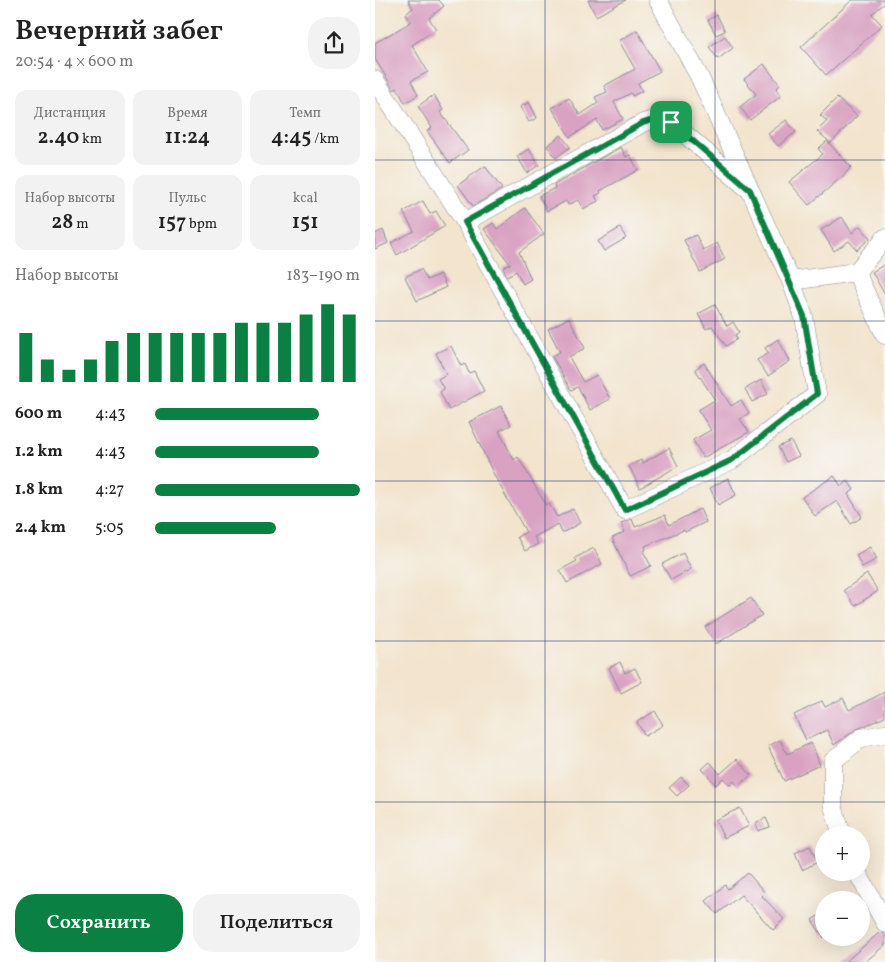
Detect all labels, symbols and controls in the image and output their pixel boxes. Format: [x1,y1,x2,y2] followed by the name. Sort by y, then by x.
[15,12,223,51] text: Вечерний забег
[308,17,360,69] button: share
[15,51,133,73] text: 20:54 · 4 × 600 m
[650,101,692,143] pin
[34,104,106,123] text: Дистанция
[167,104,208,123] text: Время
[289,104,321,123] text: Темп
[657,108,685,136] icon: arrive
[38,123,79,152] text: 2.40
[165,123,210,152] text: 11:24
[271,123,311,152] text: 4:45
[79,130,102,149] text: km
[311,130,339,149] text: /km
[24,189,115,208] text: Набор высоты
[169,189,206,208] text: Пульс
[293,189,318,208] text: kcal
[51,208,73,237] text: 28
[158,208,186,237] text: 157
[292,208,319,237] text: 151
[73,215,89,234] text: m
[186,215,217,234] text: bpm
[15,265,119,287] text: Набор высоты
[287,265,360,287] text: 183–190 m
[15,403,62,425] text: 600 m
[95,403,125,425] text: 4:43
[15,441,63,463] text: 1.2 km
[95,441,125,463] text: 4:43
[15,479,63,501] text: 1.8 km
[95,479,124,501] text: 4:27
[15,517,66,539] text: 2.4 km
[95,517,124,539] text: 5:05
[815,826,870,946] map controls
[815,826,870,881] button: +
[815,891,870,946] button: −
[15,894,183,952] button: Сохранить
[193,894,360,952] button: Поделиться

